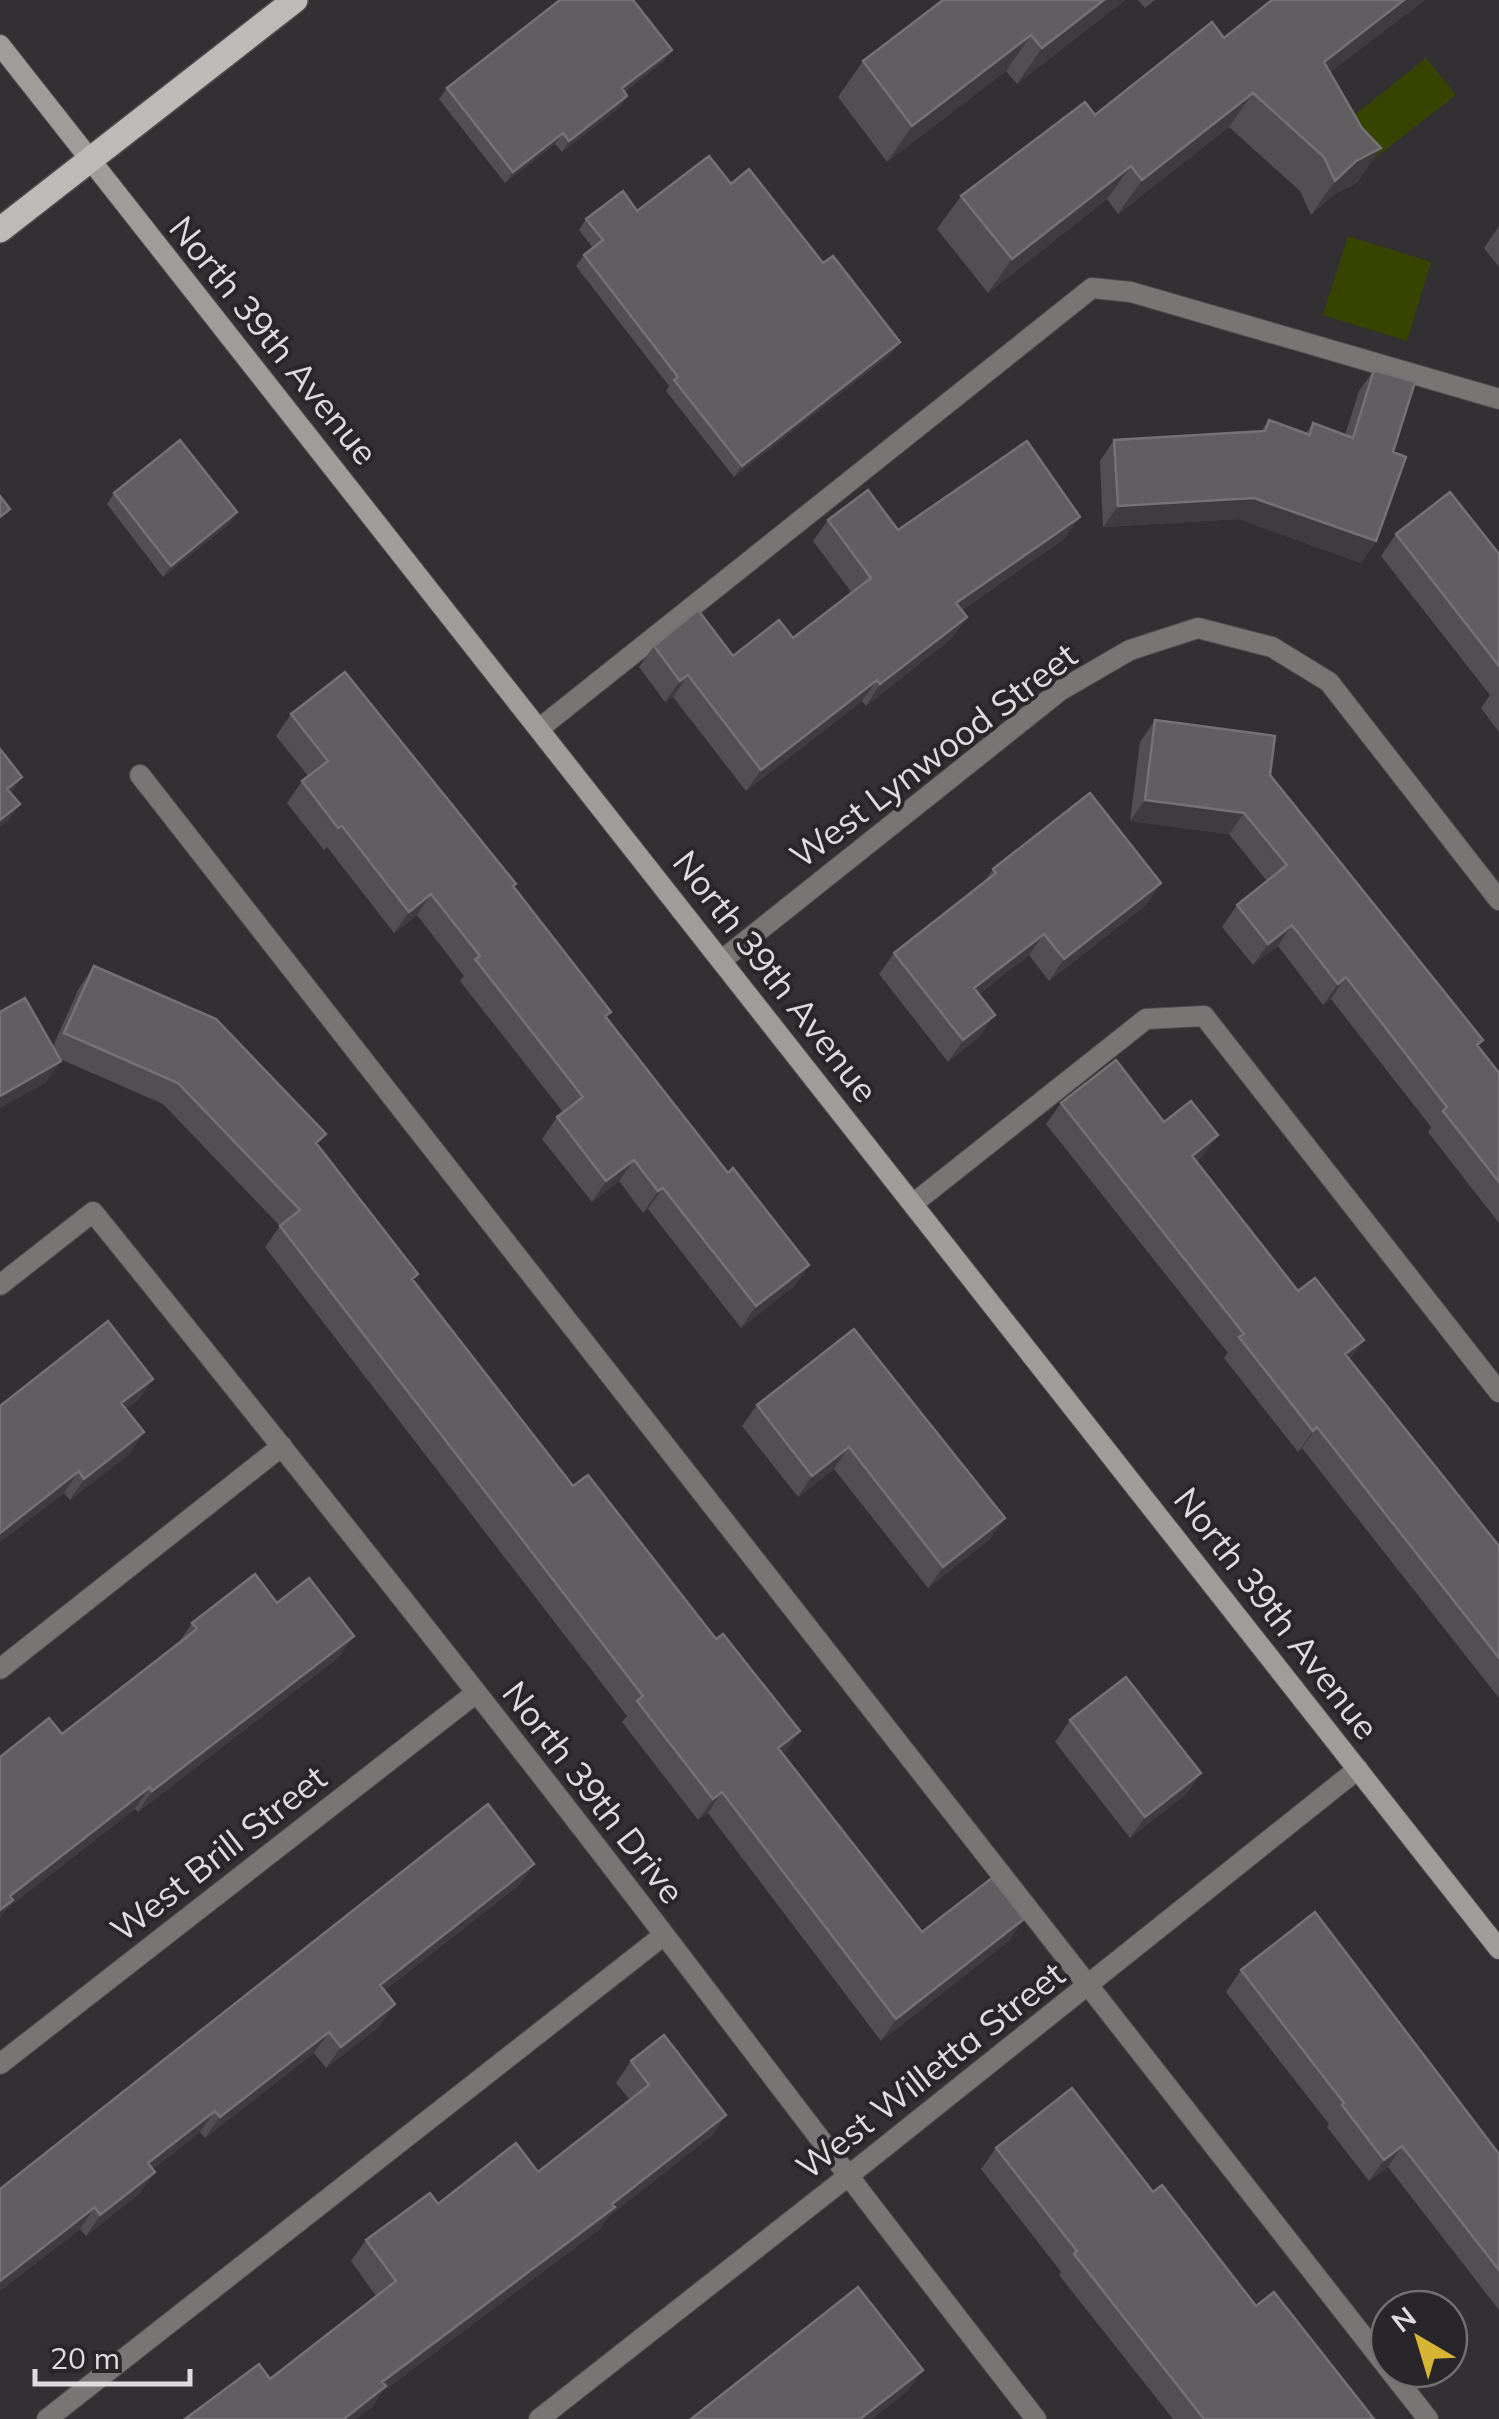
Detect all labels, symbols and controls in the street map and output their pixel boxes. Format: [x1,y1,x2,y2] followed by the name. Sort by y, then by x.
[160,207,388,473] street label: North 39th Avenue
[781,633,1085,877] street label: West Lynwood Street
[664,841,888,1111] street label: North 39th Avenue
[1165,1478,1389,1748] street label: North 39th Avenue
[494,1672,694,1912] street label: North 39th Drive
[101,1755,335,1951] street label: West Brill Street
[787,1952,1073,2188] street label: West Willetta Street
[1369,2289,1469,2389] north arrow
[1384,2299,1422,2339] text: N
[35,2324,190,2386] scale bar
[50,2339,120,2377] text: 20 m

